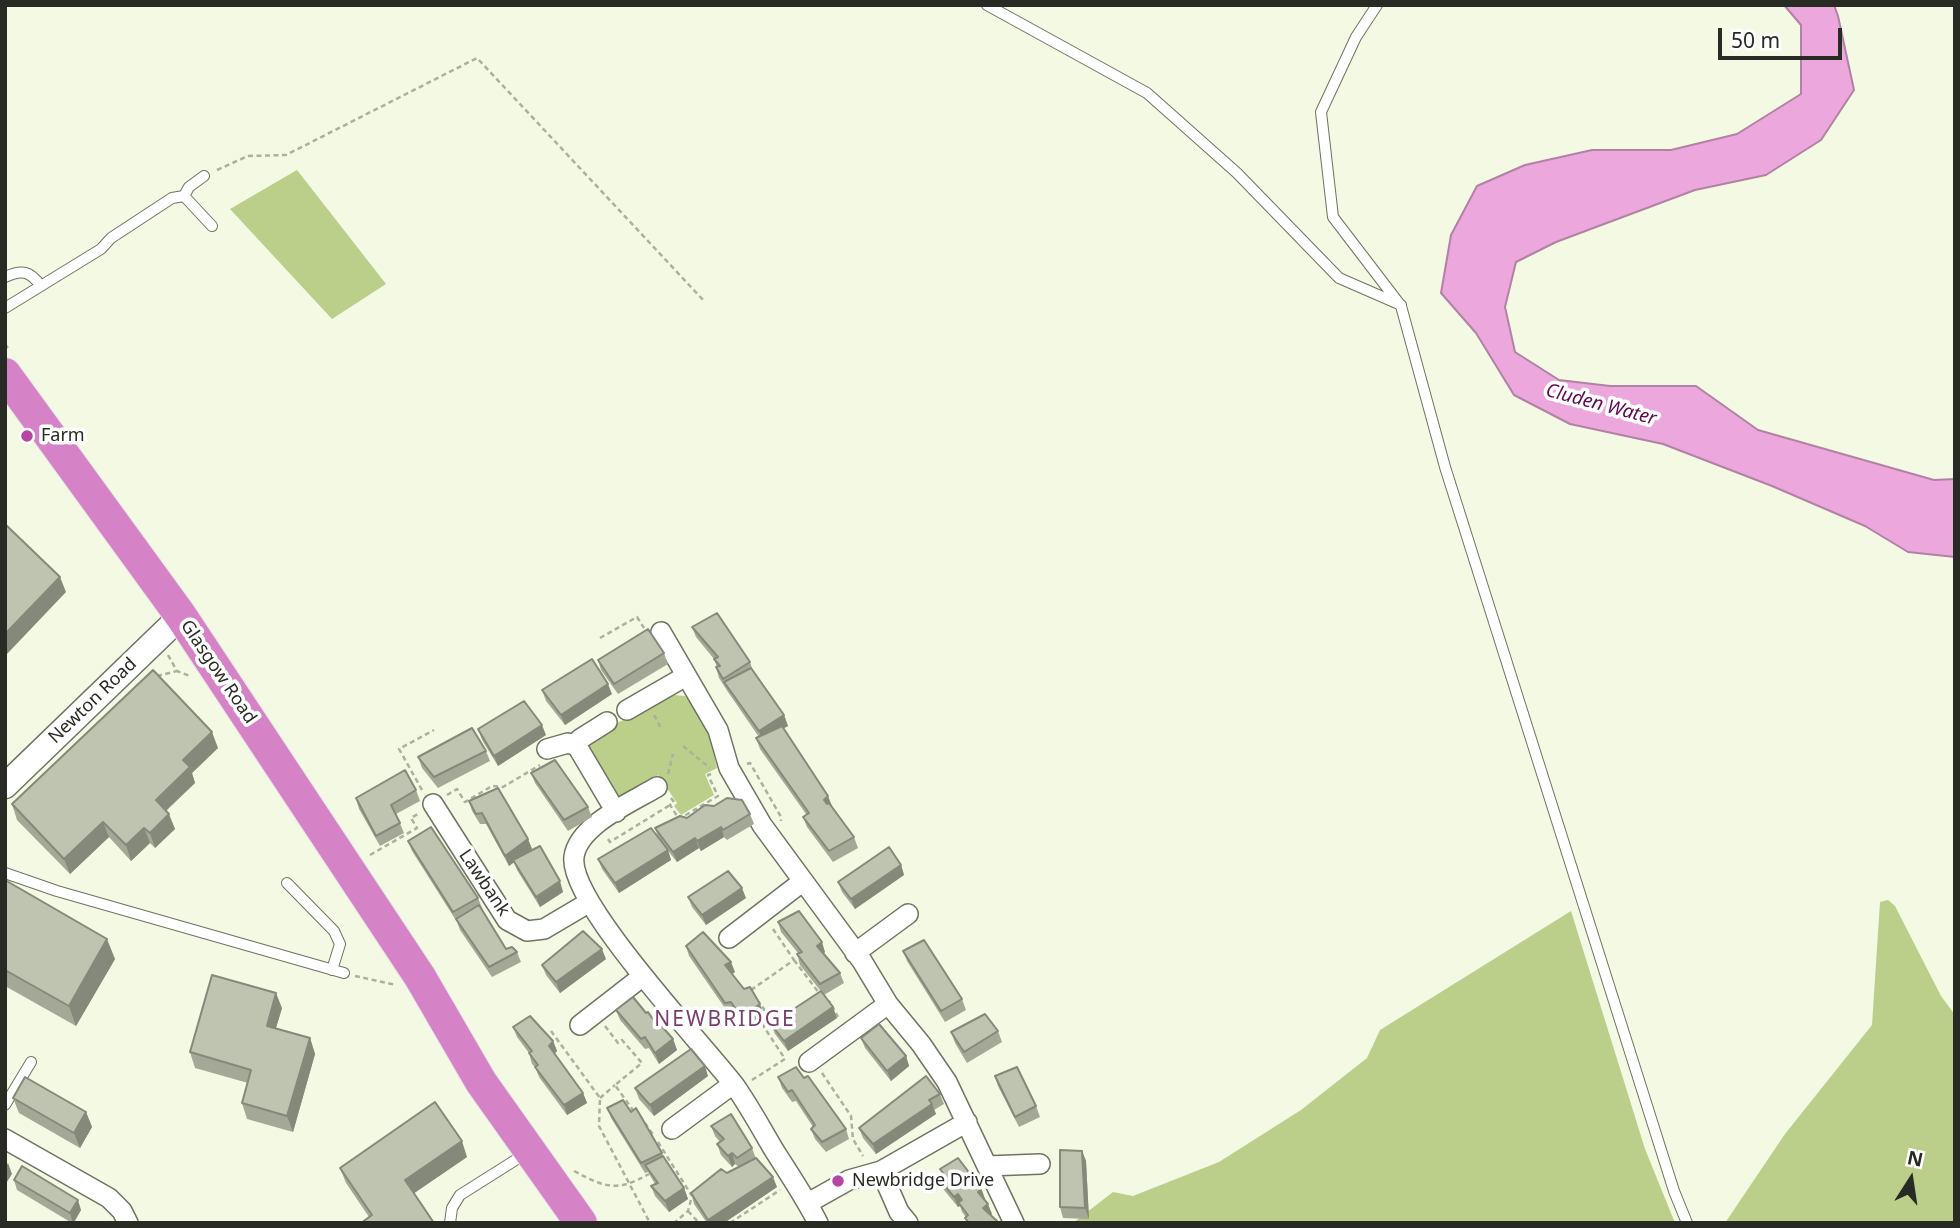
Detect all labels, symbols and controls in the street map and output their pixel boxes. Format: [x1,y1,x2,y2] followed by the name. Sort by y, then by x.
[1722,14,1846,58] scale bar
[1731,26,1780,54] text: 50 m
[1543,379,1659,431] water label: Cluden Water
[41,425,85,447] place label: Farm
[19,428,35,444] marker: Farm
[175,616,261,728] street label: Glasgow Road
[44,654,142,748] street label: Newton Road
[454,846,514,920] street label: Lawbank
[655,1007,795,1033] district label: NEWBRIDGE
[1876,1144,1946,1214] north arrow
[1905,1144,1926,1173] text: N
[852,1170,994,1192] place label: Newbridge Drive
[830,1173,846,1189] marker: Newbridge Drive

